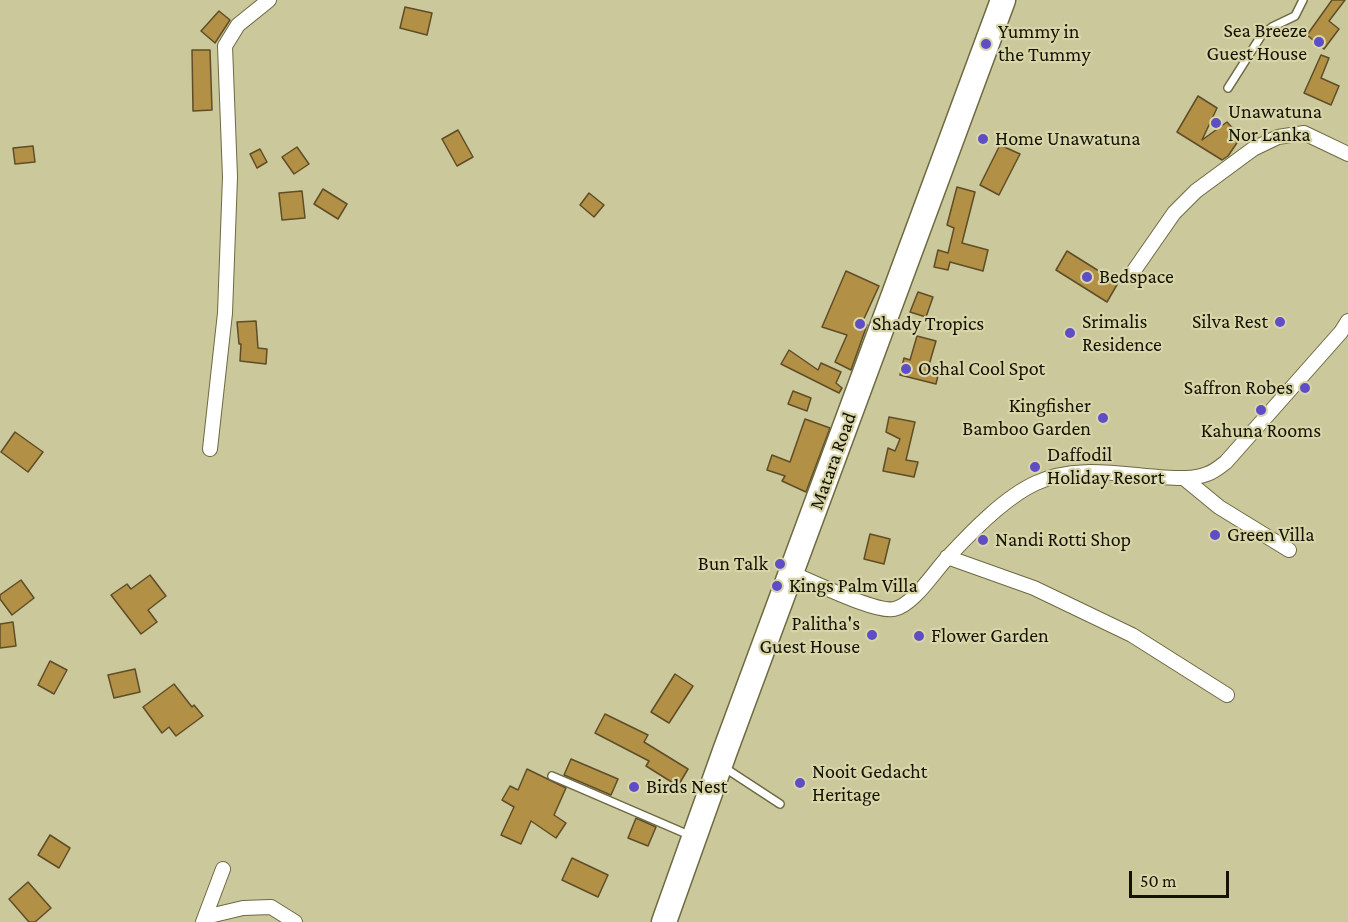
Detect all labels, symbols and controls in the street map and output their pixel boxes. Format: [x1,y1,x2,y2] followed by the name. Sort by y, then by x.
[1206,19,1307,66] place label: Sea Breeze Guest House
[998,20,1091,67] place label: Yummy in the Tummy
[1312,35,1326,49] marker: Sea Breeze Guest House
[979,37,993,51] marker: Yummy in the Tummy
[1228,100,1322,147] place label: Unawatuna Nor Lanka
[1209,116,1223,130] marker: Unawatuna Nor Lanka
[995,127,1141,151] place label: Home Unawatuna
[976,132,990,146] marker: Home Unawatuna
[1099,265,1174,289] place label: Bedspace
[1080,270,1094,284] marker: Bedspace
[1082,310,1162,357] place label: Srimalis Residence
[1192,310,1268,334] place label: Silva Rest
[872,312,984,336] place label: Shady Tropics
[1273,315,1287,329] marker: Silva Rest
[853,317,867,331] marker: Shady Tropics
[1063,326,1077,340] marker: Srimalis Residence
[918,357,1045,381] place label: Oshal Cool Spot
[899,362,913,376] marker: Oshal Cool Spot
[1184,376,1293,400] place label: Saffron Robes
[1298,381,1312,395] marker: Saffron Robes
[962,394,1091,441] place label: Kingfisher Bamboo Garden
[1254,403,1268,417] marker: Kahuna Rooms
[804,409,862,513] street label: Matara Road
[1096,411,1110,425] marker: Kingfisher Bamboo Garden
[1201,419,1321,443] place label: Kahuna Rooms
[1047,443,1164,490] place label: Daffodil Holiday Resort
[1028,460,1042,474] marker: Daffodil Holiday Resort
[1227,523,1314,547] place label: Green Villa
[995,528,1131,552] place label: Nandi Rotti Shop
[1208,528,1222,542] marker: Green Villa
[976,533,990,547] marker: Nandi Rotti Shop
[698,552,768,576] place label: Bun Talk
[773,557,787,571] marker: Bun Talk
[789,574,918,598] place label: Kings Palm Villa
[770,579,784,593] marker: Kings Palm Villa
[759,612,860,659] place label: Palitha's Guest House
[931,624,1049,648] place label: Flower Garden
[865,628,879,642] marker: Palitha's Guest House
[912,629,926,643] marker: Flower Garden
[812,760,927,807] place label: Nooit Gedacht Heritage
[646,775,727,799] place label: Birds Nest
[793,776,807,790] marker: Nooit Gedacht Heritage
[627,780,641,794] marker: Birds Nest
[1132,859,1232,897] scale bar
[1140,871,1177,891] text: 50 m

